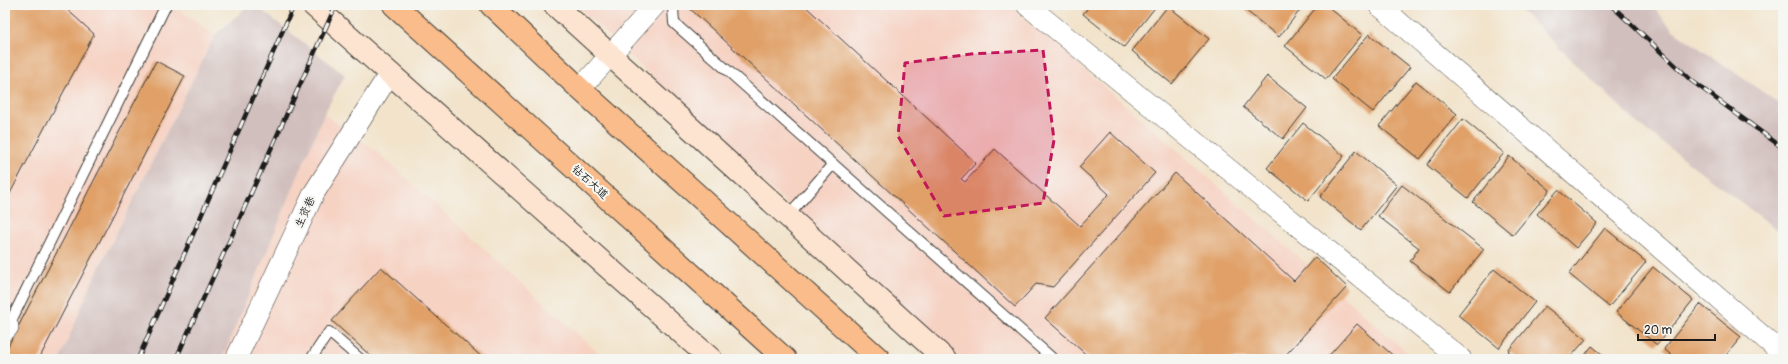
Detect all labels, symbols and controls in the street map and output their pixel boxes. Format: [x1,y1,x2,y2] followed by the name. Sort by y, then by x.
[569,162,611,202] street label: 钻石大道
[292,194,318,230] street label: 生资巷
[1638,316,1715,342] scale bar
[1644,323,1673,338] text: 20 m

